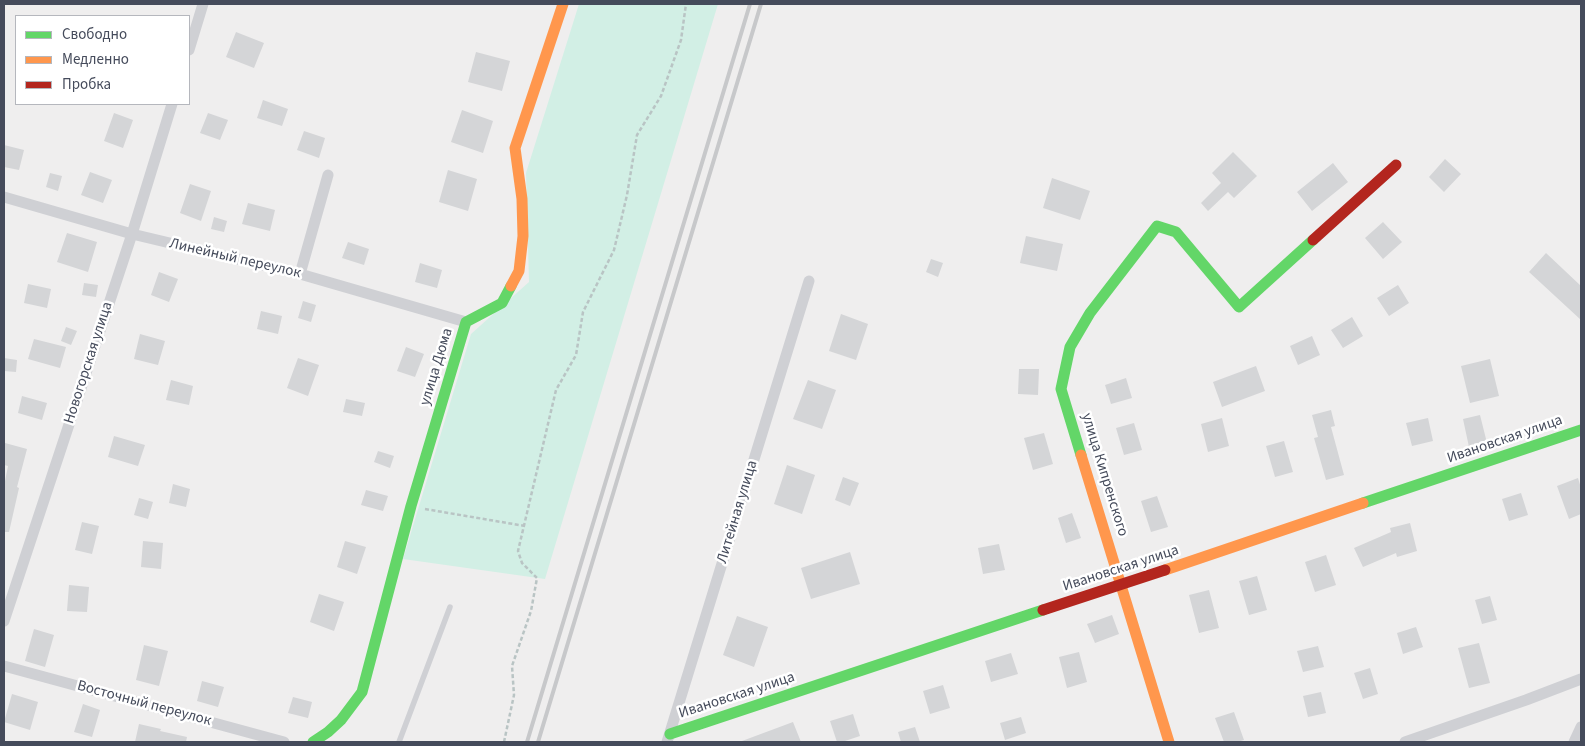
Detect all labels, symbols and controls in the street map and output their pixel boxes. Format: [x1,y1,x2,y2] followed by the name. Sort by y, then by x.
[15,15,190,105] legend
[62,24,127,45] text: Свободно
[62,49,129,70] text: Медленно
[62,74,111,95] text: Пробка
[168,235,302,283] street label: Линейный переулок
[61,300,117,426] street label: Новогорская улица
[417,326,457,408] street label: улица Дюма
[1077,411,1131,539] street label: улица Кипренского
[1445,412,1565,468] street label: Ивановская улица
[714,458,762,566] street label: Литейная улица
[1061,542,1181,596] street label: Ивановская улица
[677,669,797,723] street label: Ивановская улица
[75,677,213,731] street label: Восточный переулок

